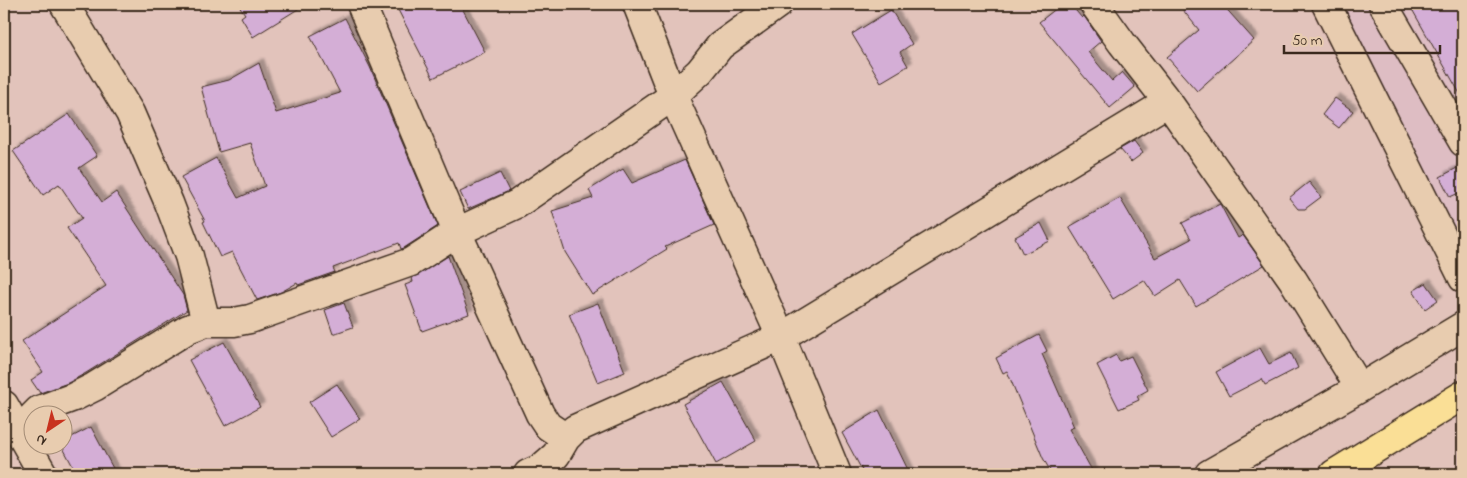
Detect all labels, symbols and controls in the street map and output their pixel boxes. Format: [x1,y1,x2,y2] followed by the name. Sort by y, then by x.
[1284,22,1441,54] scale bar
[1292,30,1323,52] text: 50 m
[22,406,72,456] north arrow
[32,428,51,451] text: N

